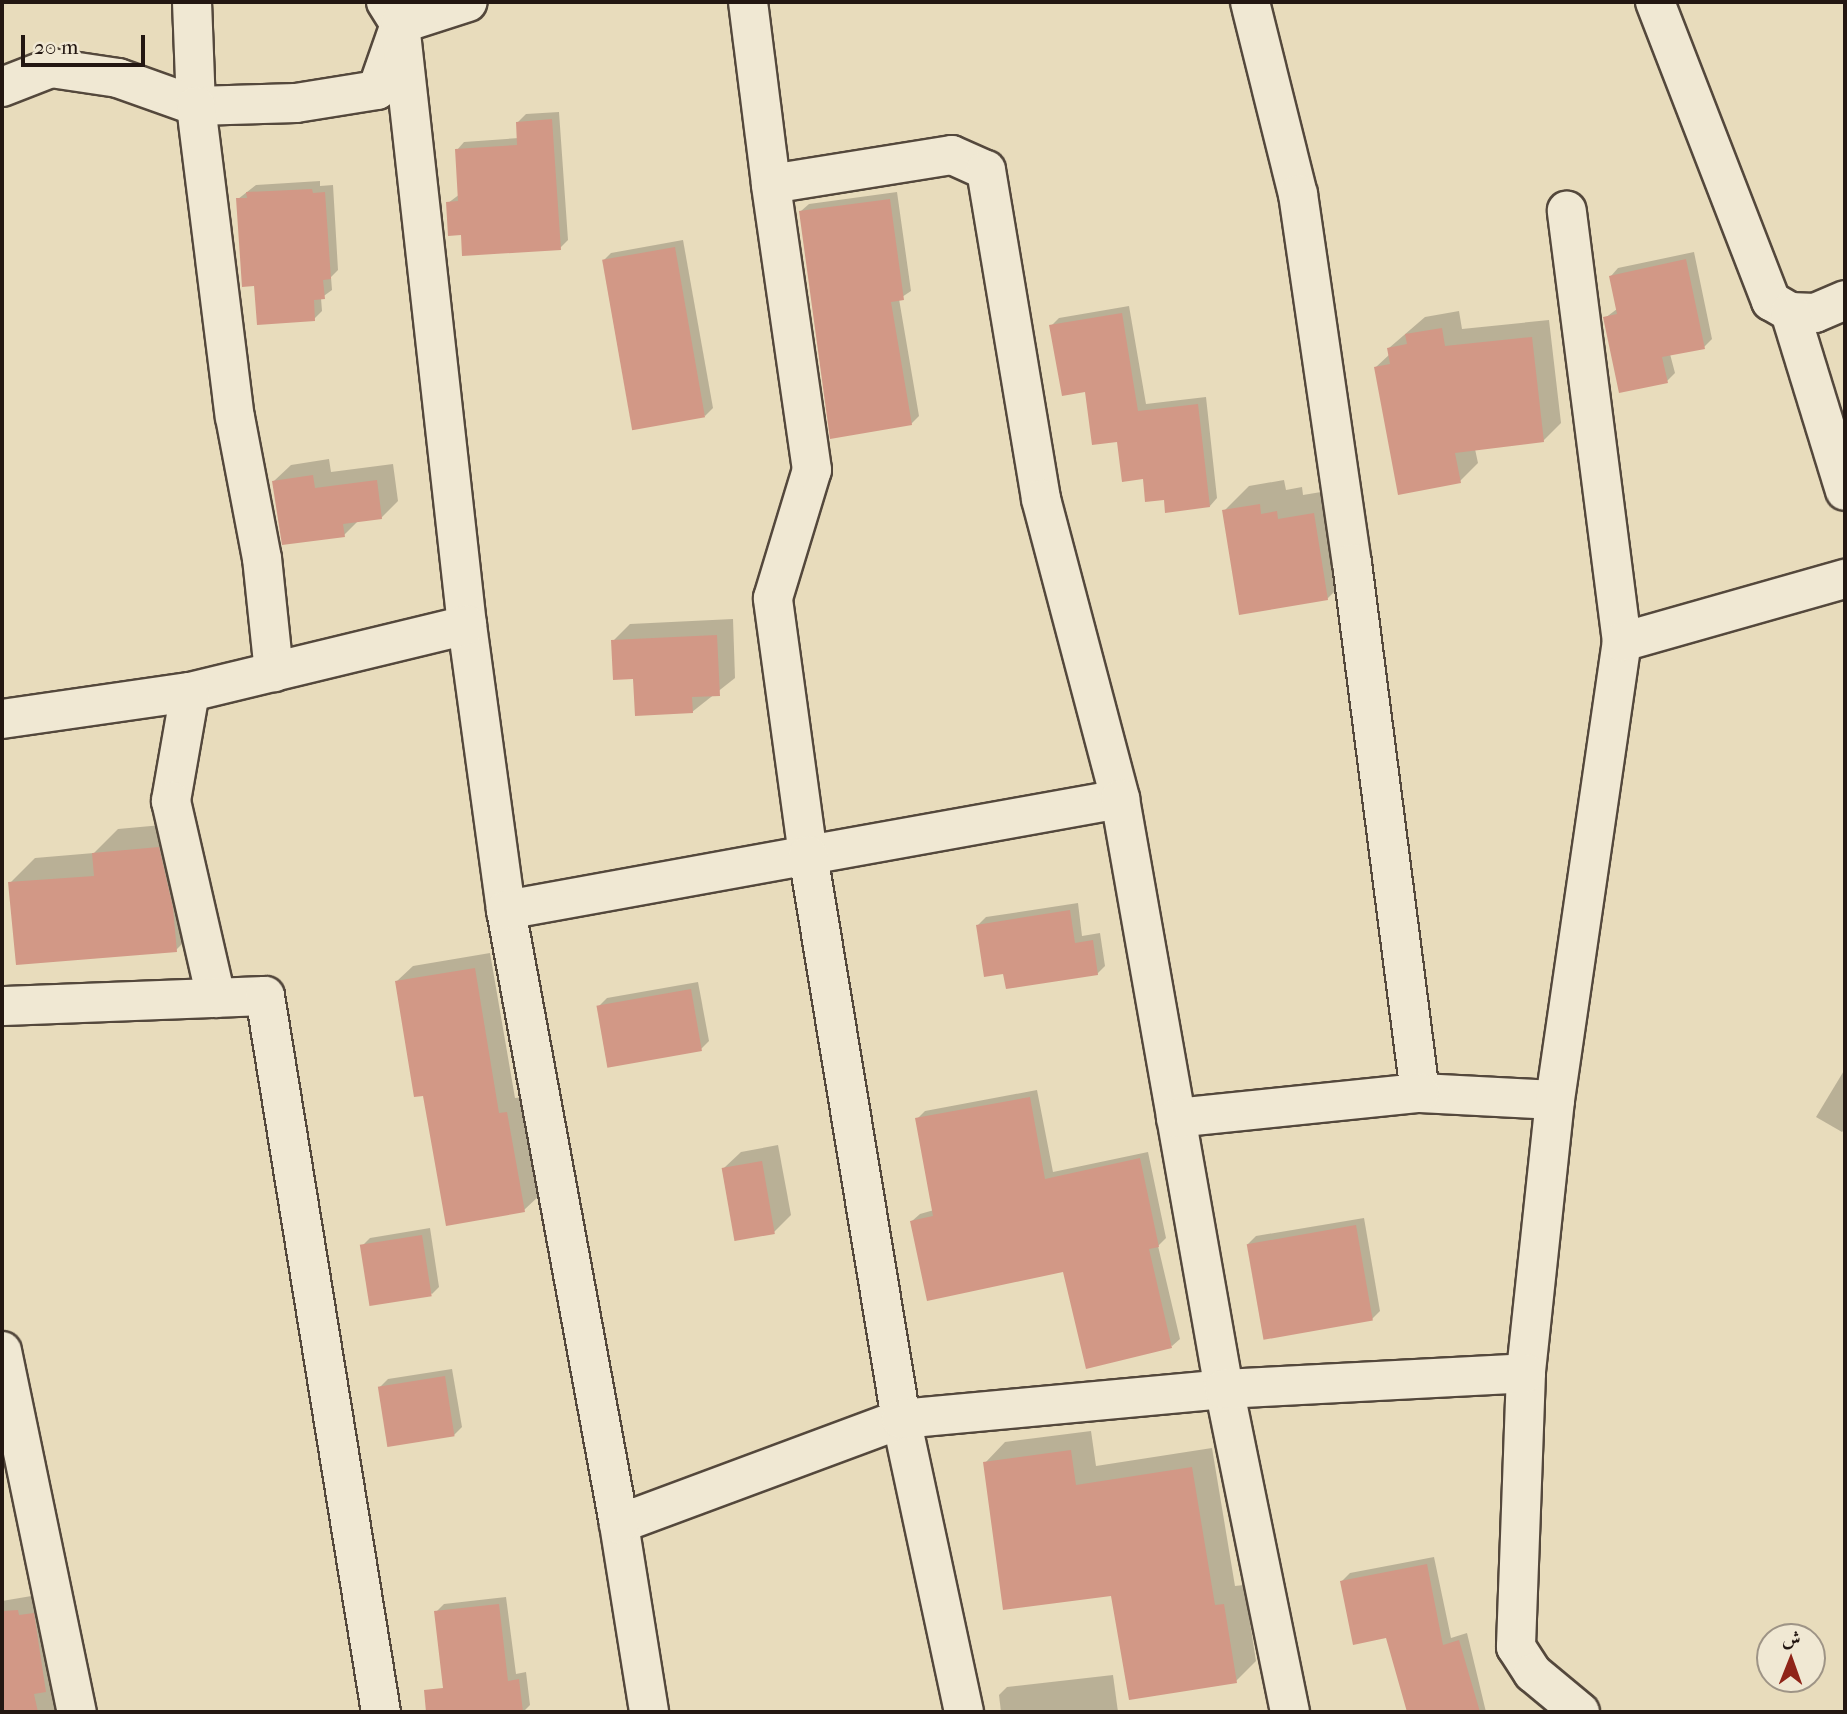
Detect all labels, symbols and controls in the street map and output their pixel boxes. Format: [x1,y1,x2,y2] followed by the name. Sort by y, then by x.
[24,21,149,65] scale bar
[34,35,78,59] text: 20 m
[1756,1623,1826,1693] north arrow
[1782,1628,1801,1650] text: ش

